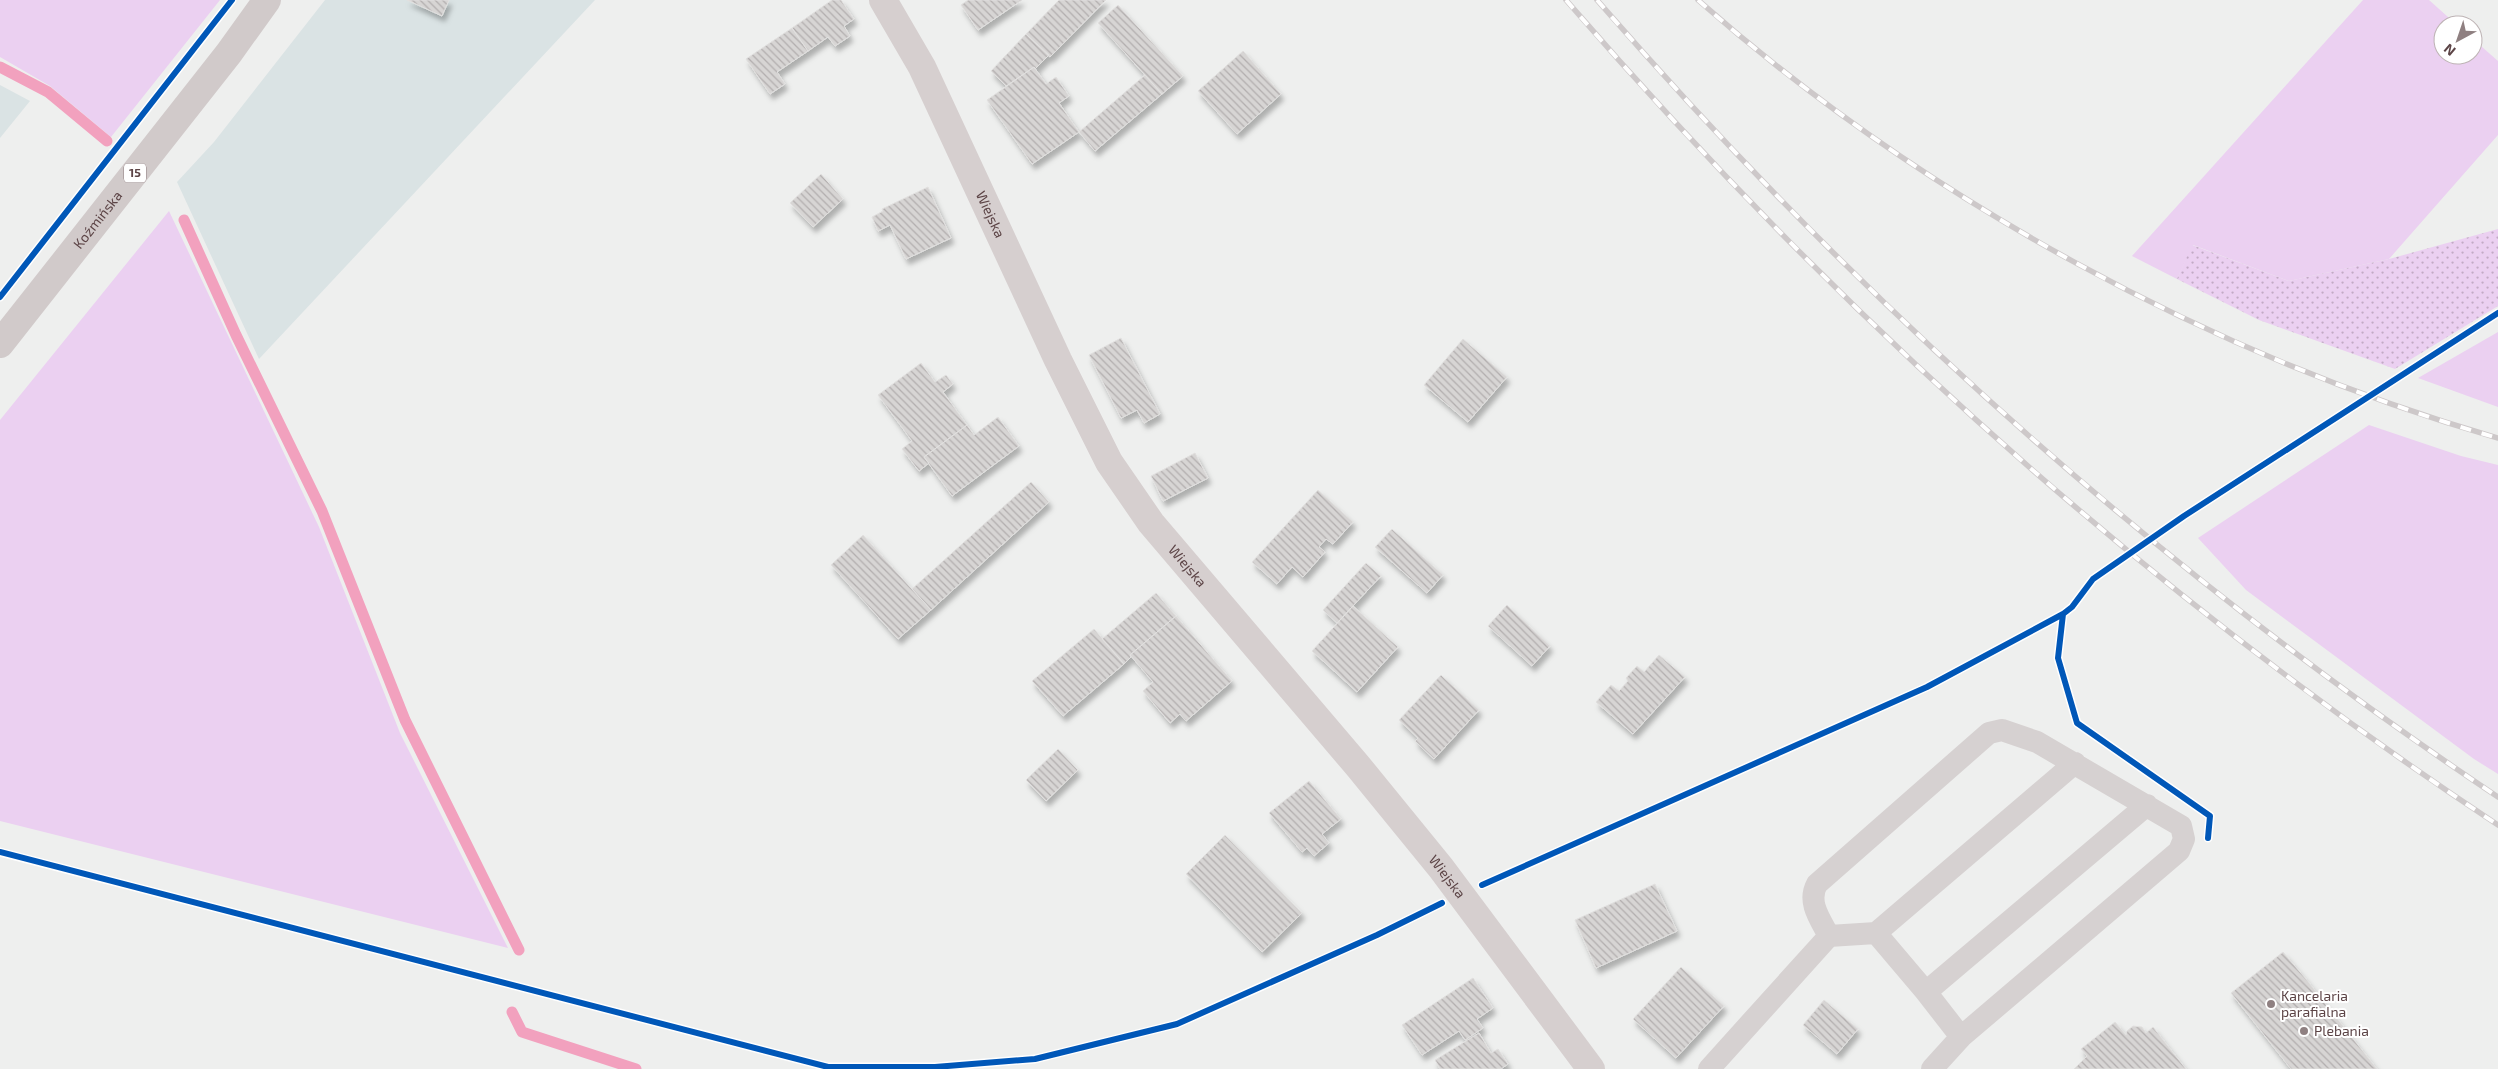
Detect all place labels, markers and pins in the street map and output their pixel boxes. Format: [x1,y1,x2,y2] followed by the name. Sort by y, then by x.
[2281,987,2348,1020] place label: Kancelaria parafialna
[2265,998,2277,1010] marker: Kancelaria parafialna
[2314,1022,2369,1039] place label: Plebania
[2298,1025,2310,1037] marker: Plebania

